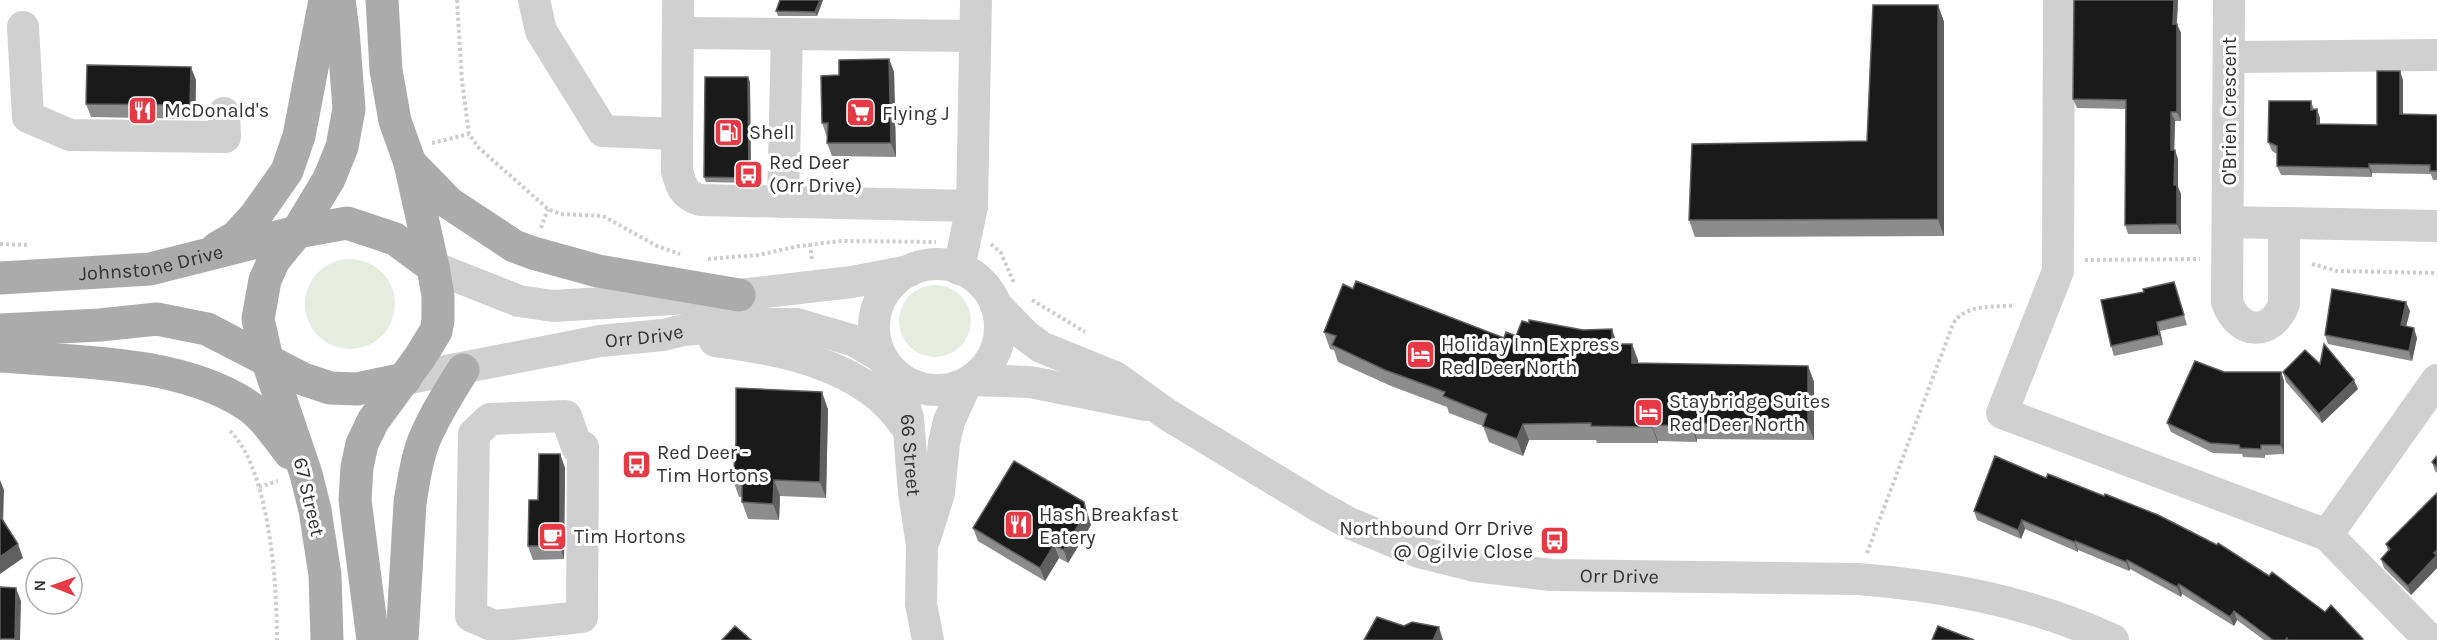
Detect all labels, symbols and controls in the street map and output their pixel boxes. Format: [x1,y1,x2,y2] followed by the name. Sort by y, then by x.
[2218,36,2241,185] street label: O'Brien Crescent
[127,94,159,126] restaurant icon: McDonald's
[845,97,877,129] supermarket icon: Flying J
[164,99,269,122] place label: McDonald's
[882,102,950,125] place label: Flying J
[712,116,744,148] fuel station icon: Shell
[749,121,795,144] place label: Shell
[769,151,862,197] place label: Red Deer (Orr Drive)
[732,158,764,190] bus stop icon: Red Deer (Orr Drive)
[78,240,225,285] street label: Johnstone Drive
[604,319,686,352] street label: Orr Drive
[1441,333,1620,379] place label: Holiday Inn Express Red Deer North
[1404,339,1436,371] hotel icon: Holiday Inn Express Red Deer North
[1669,390,1831,436] place label: Staybridge Suites Red Deer North
[1632,397,1664,429] hotel icon: Staybridge Suites Red Deer North
[896,413,926,498] street label: 66 Street
[657,441,769,487] place label: Red Deer - Tim Hortons
[620,448,652,480] bus stop icon: Red Deer - Tim Hortons
[289,455,329,539] street label: 67 Street
[1039,503,1179,549] place label: Hash Breakfast Eatery
[1002,509,1034,541] restaurant icon: Hash Breakfast Eatery
[1339,517,1533,563] place label: Northbound Orr Drive @ Ogilvie Close
[537,520,569,552] cafe icon: Tim Hortons
[1538,524,1570,556] bus stop icon: Northbound Orr Drive @ Ogilvie Close
[574,525,686,548] place label: Tim Hortons
[24,556,84,616] north arrow
[1580,564,1659,588] street label: Orr Drive
[30,580,49,592] text: N

